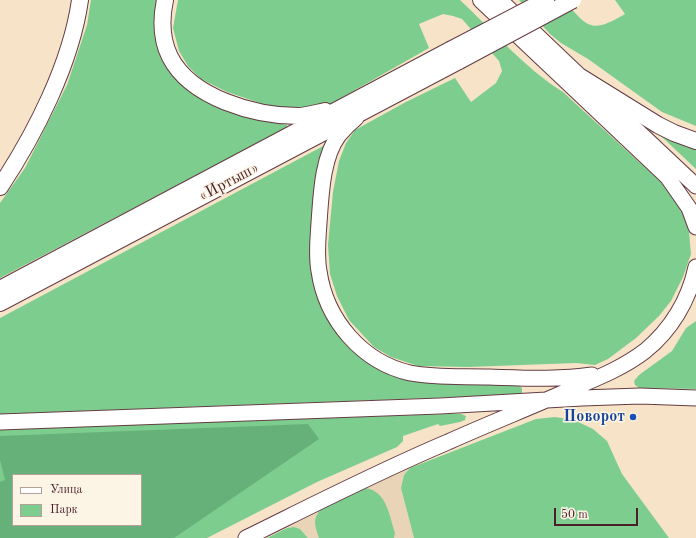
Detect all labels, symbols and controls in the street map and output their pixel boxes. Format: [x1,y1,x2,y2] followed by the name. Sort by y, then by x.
[196,158,262,206] street label: «Иртыш»
[563,407,625,427] place label: Поворот
[628,412,638,422] marker: Поворот
[12,474,142,526] legend
[50,484,83,496] text: Улица
[556,500,640,526] scale bar
[50,504,78,516] text: Парк
[561,509,588,521] text: 50 m

